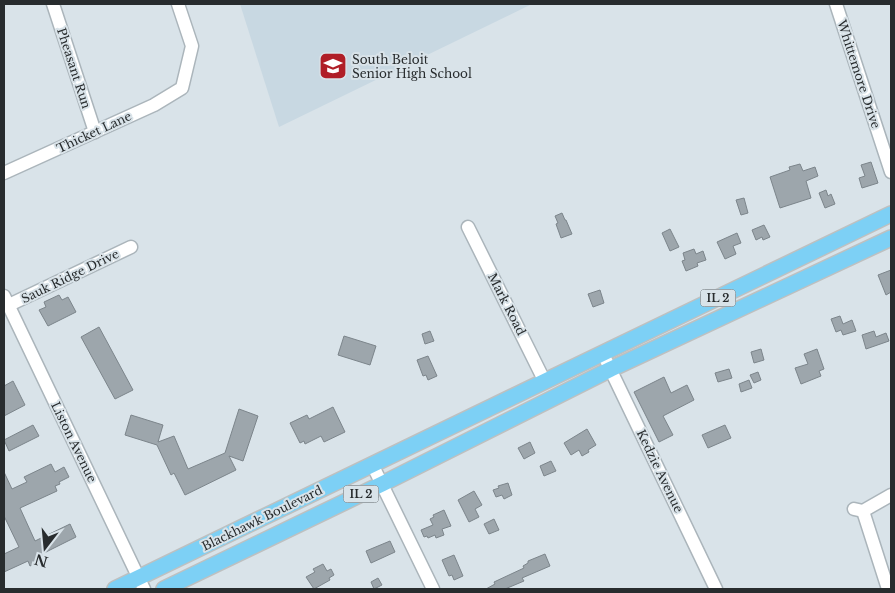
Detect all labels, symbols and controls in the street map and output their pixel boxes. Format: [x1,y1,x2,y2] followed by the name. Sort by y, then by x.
[834,17,884,130] street label: Whittemore Drive
[54,26,94,110] street label: Pheasant Run
[318,51,348,81] school or university icon: South Beloit Senior High School
[352,52,472,81] place label: South Beloit Senior High School
[54,108,134,156] street label: Thicket Lane
[19,246,121,306] street label: Sauk Ridge Drive
[485,270,529,338] street label: Mark Road
[700,290,736,306] road number: IL 2
[48,399,100,485] street label: Liston Avenue
[633,427,687,515] street label: Kedzie Avenue
[199,482,325,554] street label: Blackhawk Boulevard
[344,486,378,502] road number: IL 2
[20,523,70,573] north arrow
[33,550,50,571] text: N

